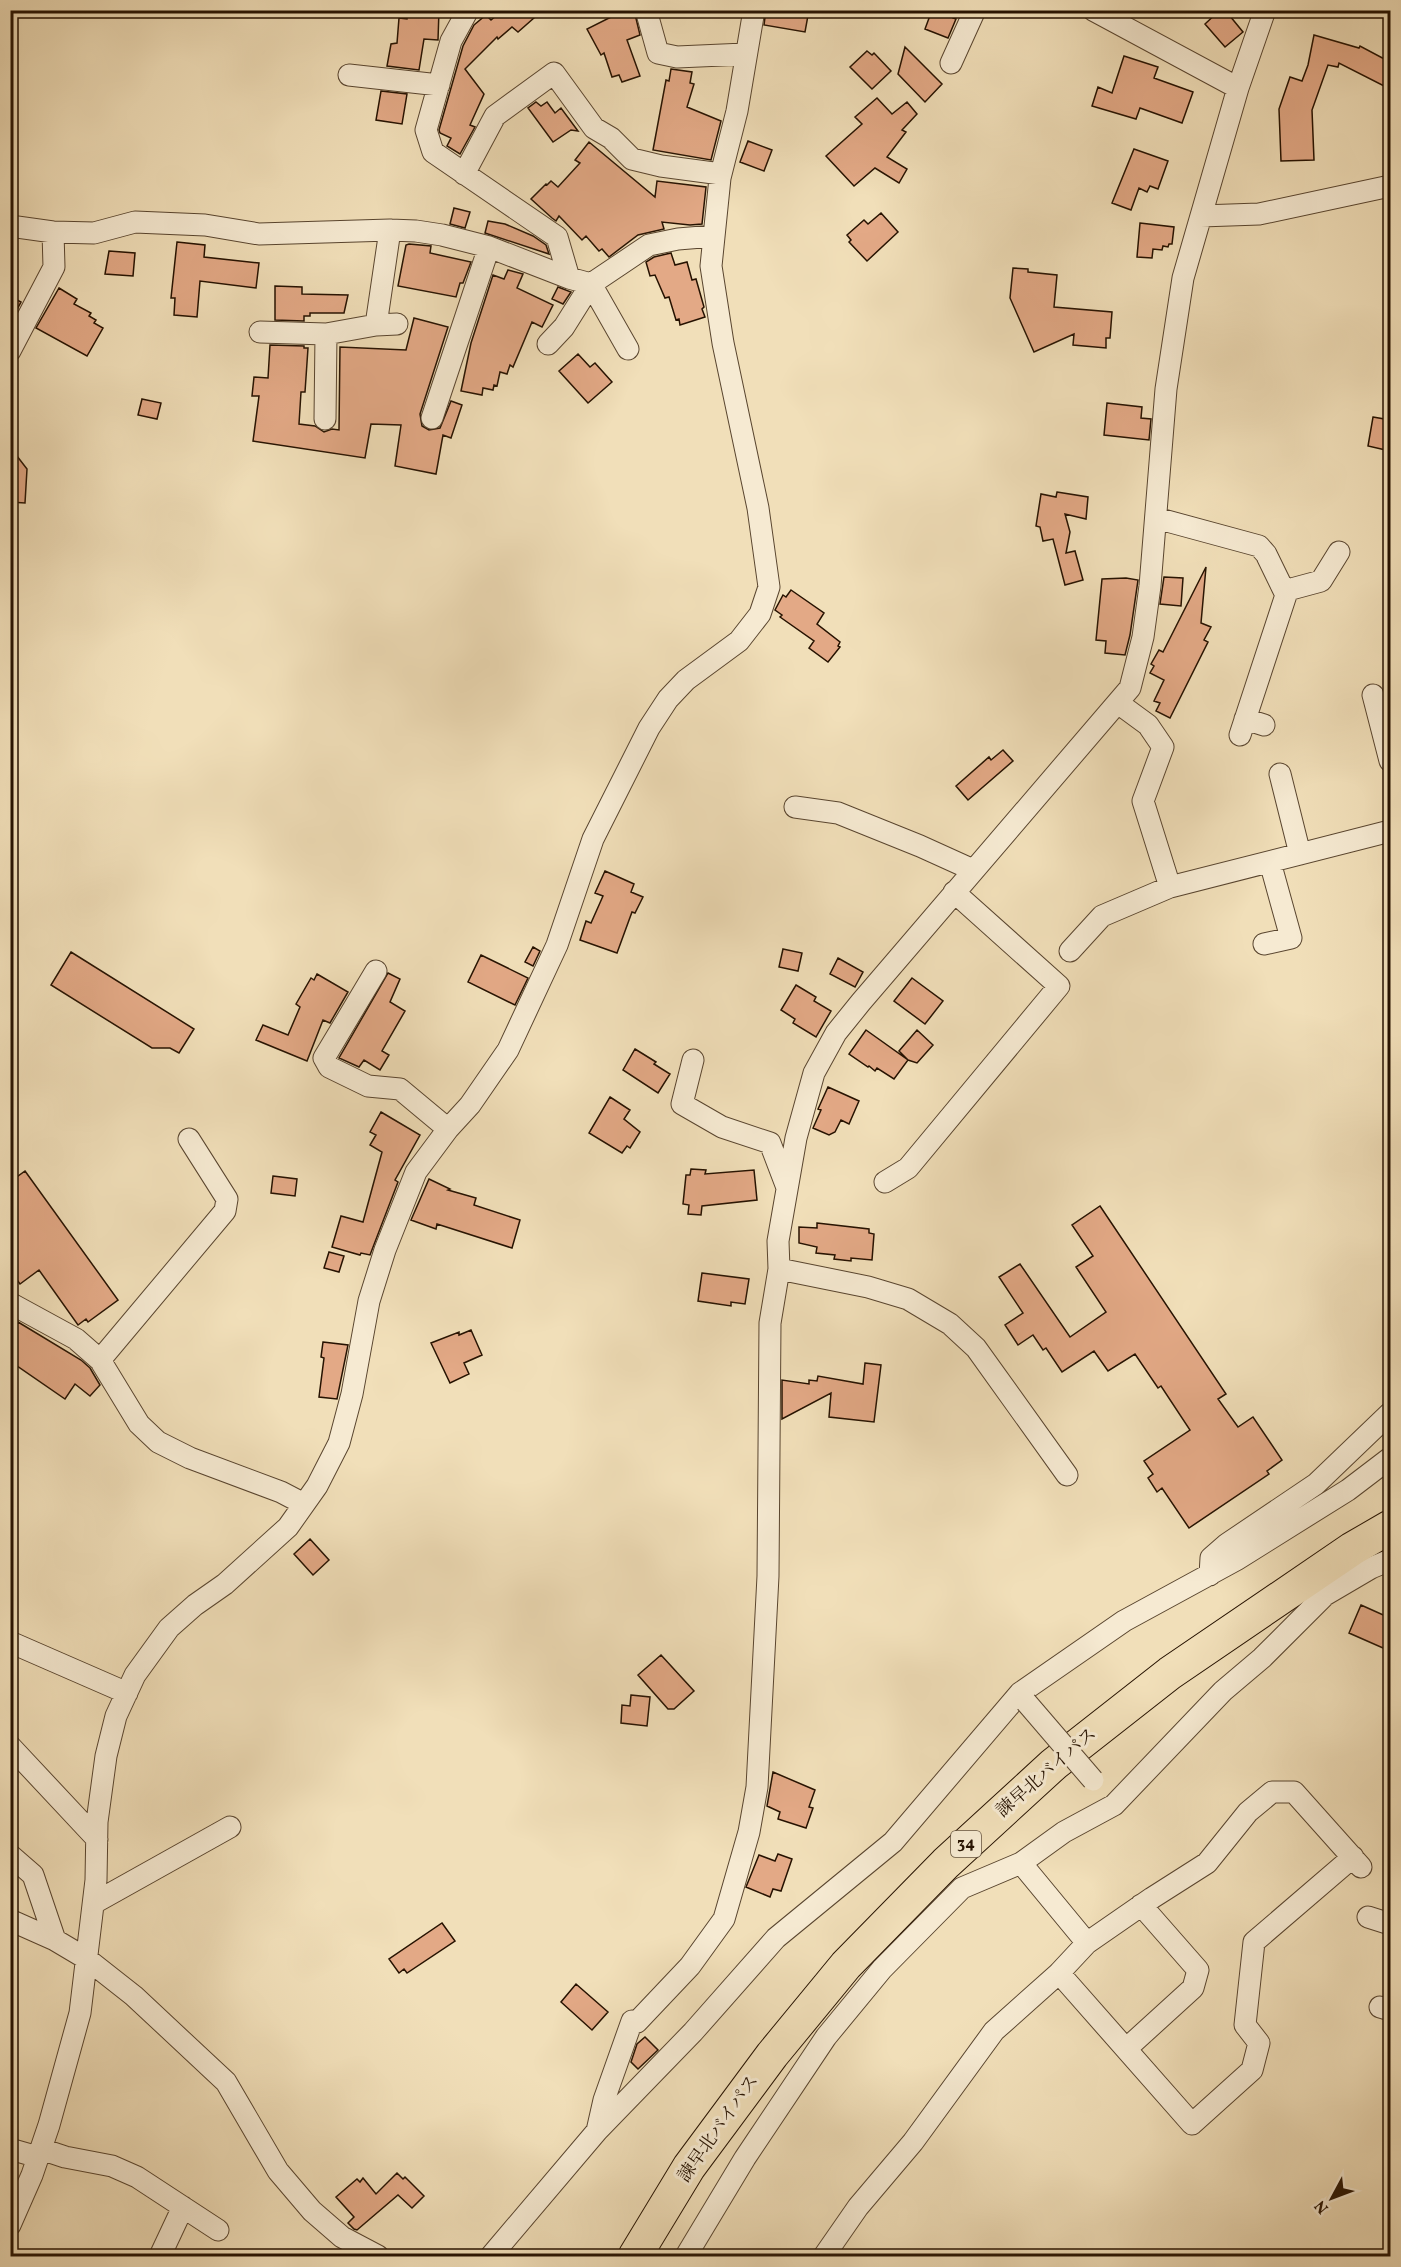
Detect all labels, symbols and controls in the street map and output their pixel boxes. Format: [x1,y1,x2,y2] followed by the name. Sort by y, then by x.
[991,1722,1103,1824] street label: 諫早北バイパス
[951,1831,981,1857] road number: 34
[673,2070,765,2188] street label: 諫早北バイパス
[1302,2168,1362,2228] north arrow
[1310,2195,1334,2218] text: N

